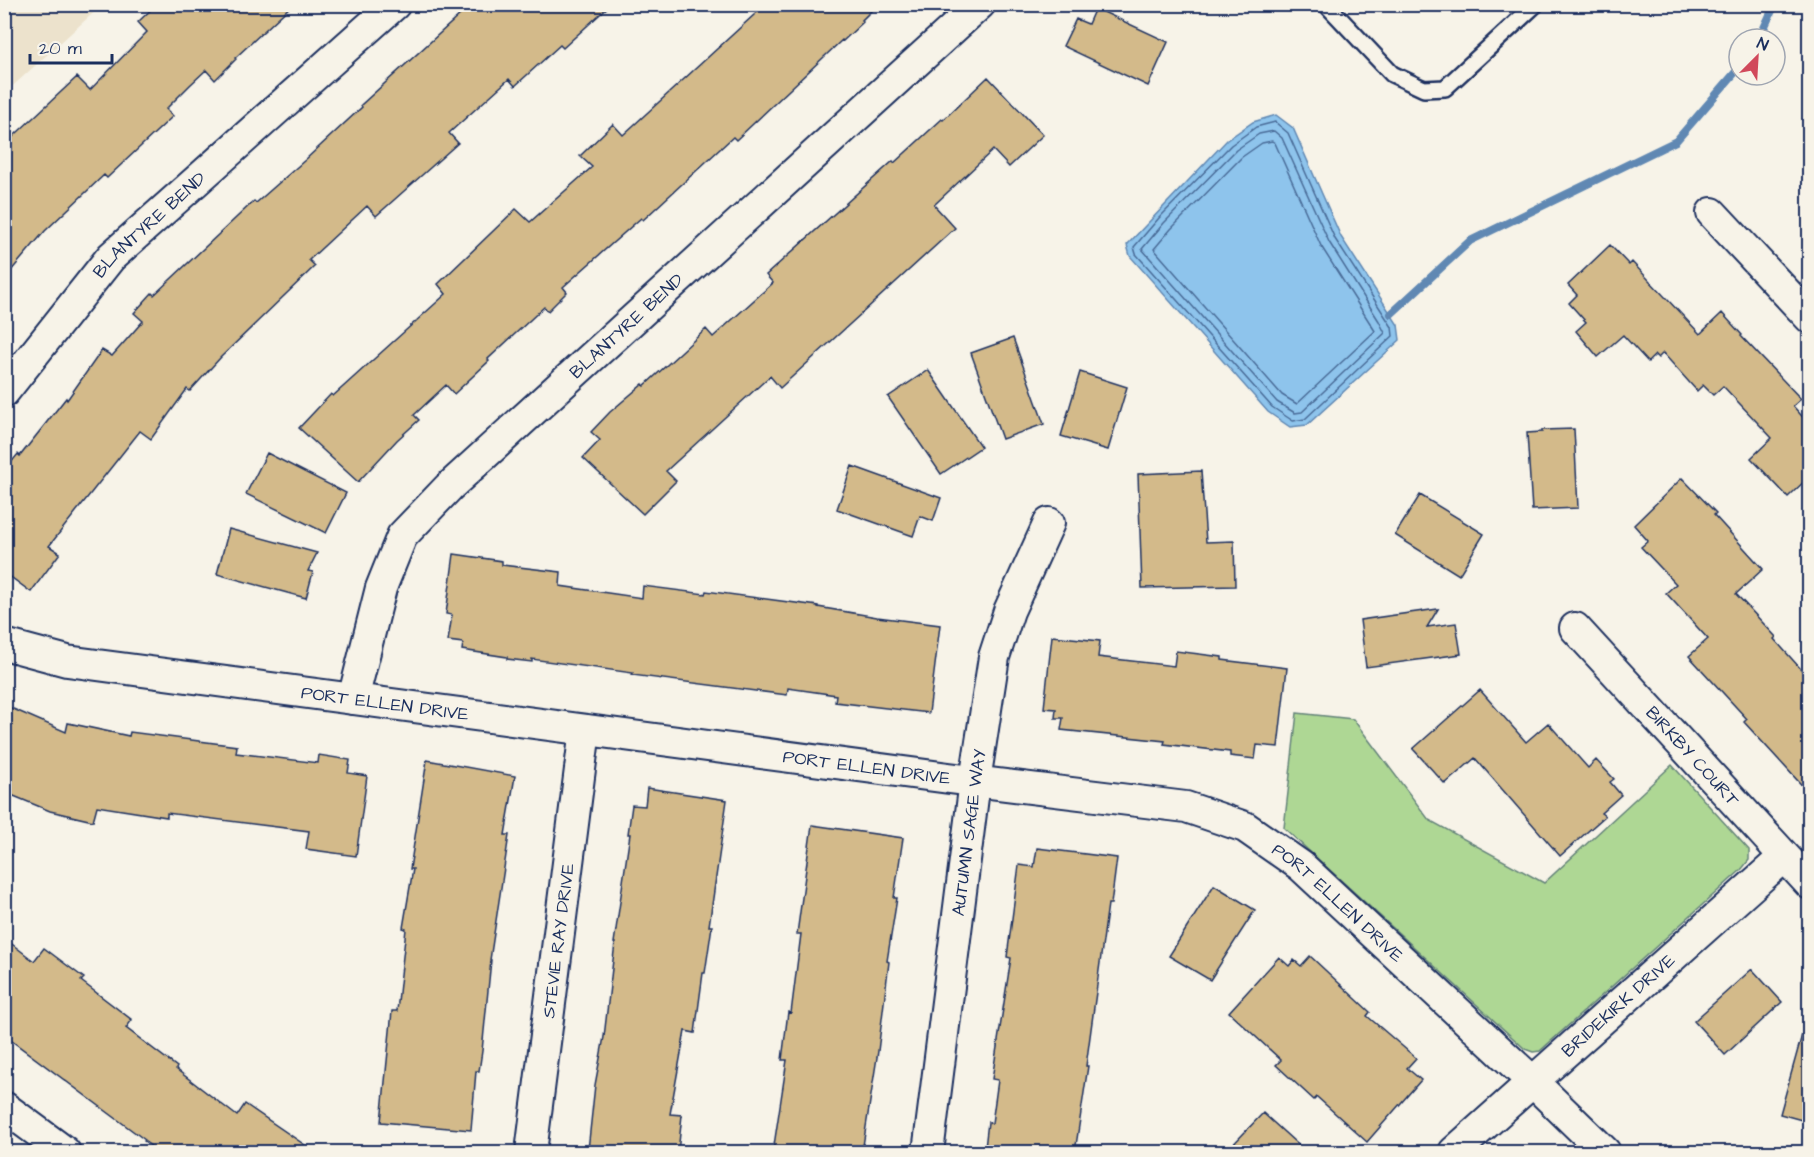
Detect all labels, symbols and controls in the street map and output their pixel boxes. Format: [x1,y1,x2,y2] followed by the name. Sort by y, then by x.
[30,27,112,65] scale bar
[1727,27,1787,87] north arrow
[1754,32,1772,56] text: N
[39,36,82,61] text: 20 m
[87,166,212,283] street label: BLANTYRE BEND
[564,268,689,385] street label: BLANTYRE BEND
[300,680,471,727] street label: PORT ELLEN DRIVE
[1640,701,1745,813] street label: BIRKBY COURT
[781,744,952,791] street label: PORT ELLEN DRIVE
[946,747,993,917] street label: AUTUMN SAGE WAY
[1267,837,1409,968] street label: PORT ELLEN DRIVE
[536,862,581,1020] street label: STEVIE RAY DRIVE
[1556,948,1681,1063] street label: BRIDEKIRK DRIVE

